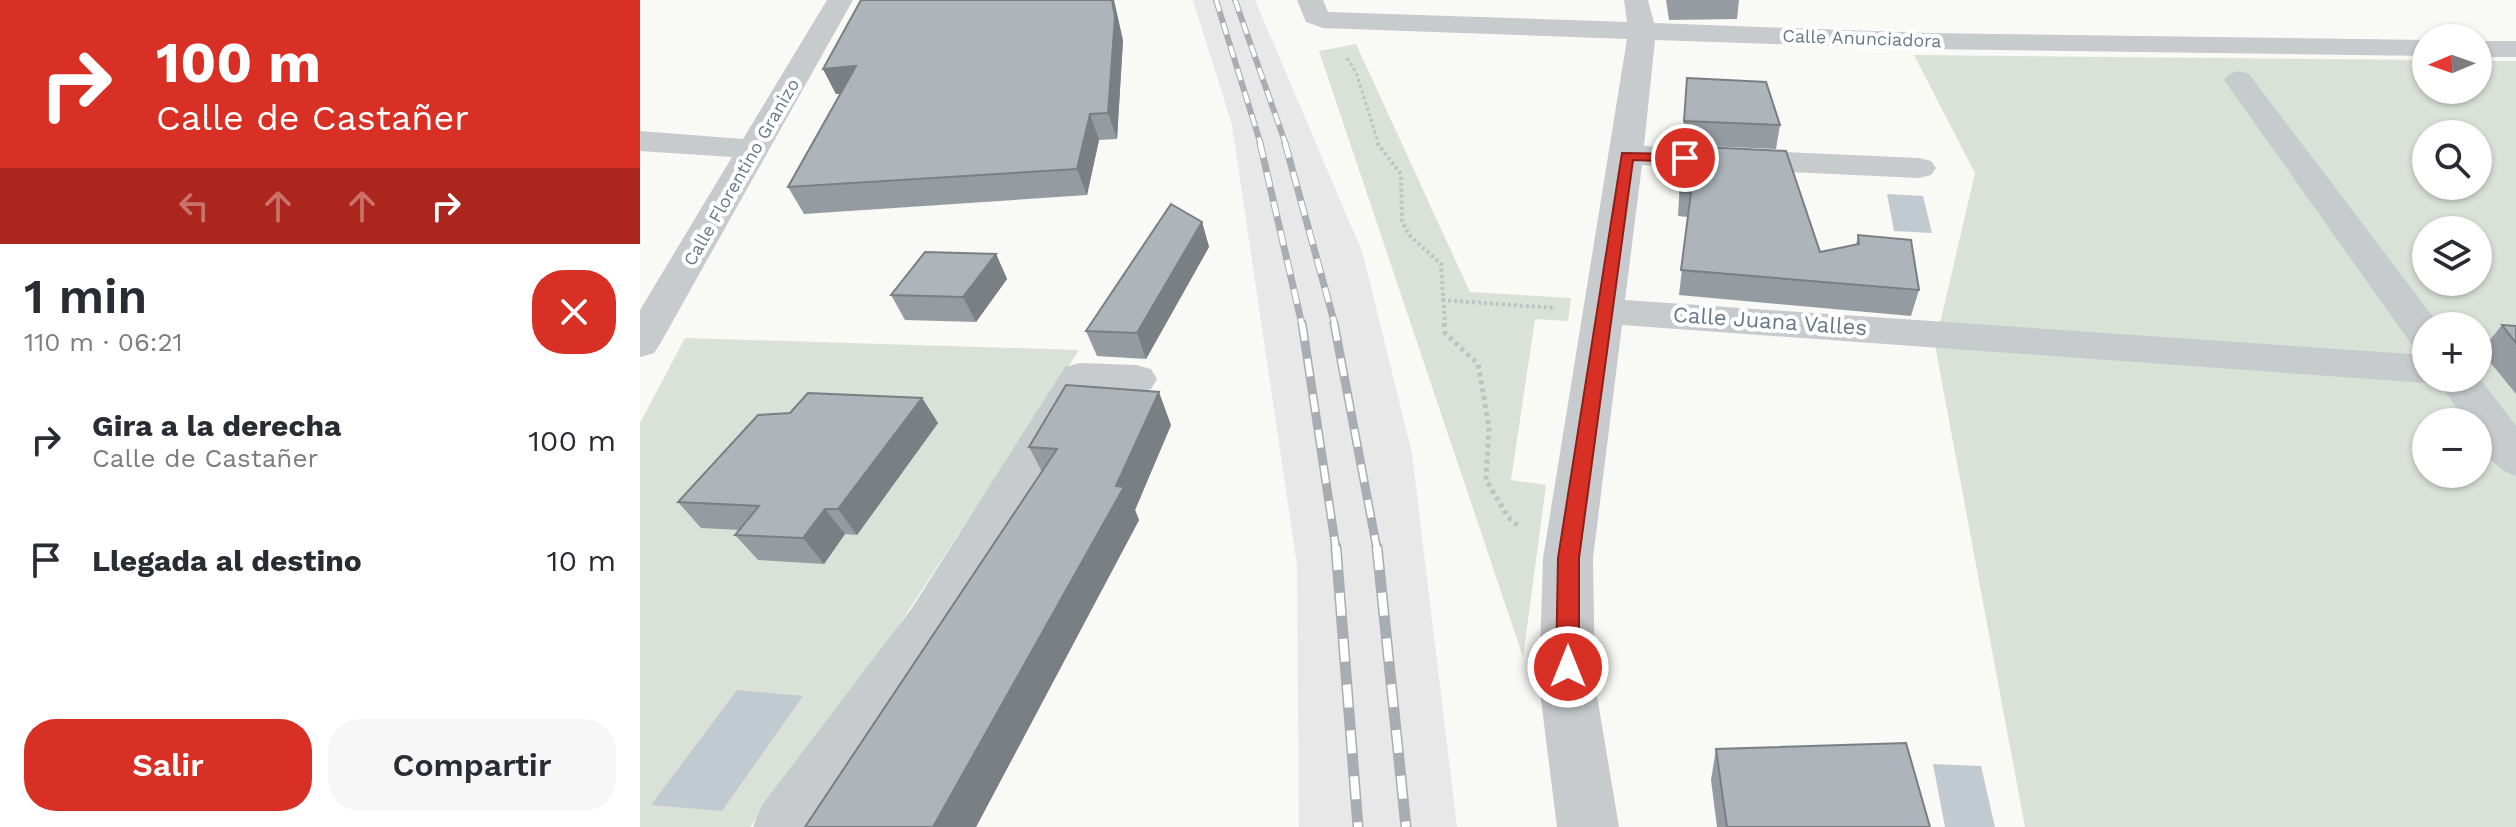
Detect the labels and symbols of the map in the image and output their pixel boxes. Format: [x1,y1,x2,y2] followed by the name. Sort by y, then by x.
[2412,24,2492,104] north arrow
[1782,25,1942,51] street label: Calle Anunciadora
[679,75,803,269] street label: Calle Florentino Granizo
[1651,124,1719,192] pin
[1672,302,1868,340] street label: Calle Juana Valles
[1526,625,1610,709] position arrow

